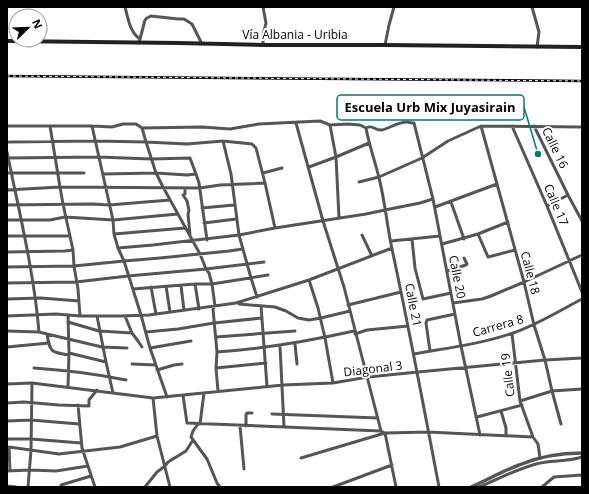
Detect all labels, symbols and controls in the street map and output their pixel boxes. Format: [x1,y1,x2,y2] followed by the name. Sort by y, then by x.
[8,8,48,48] north arrow
[29,17,46,31] text: N
[242,26,348,43] street label: Vía Albania - Uribia
[337,95,524,120] callout: Escuela Urb Mix Juyasirain
[344,98,516,116] text: Escuela Urb Mix Juyasirain
[538,124,573,171] street label: Calle 16
[540,181,573,228] street label: Calle 17
[517,249,544,296] street label: Calle 18
[445,254,470,300] street label: Calle 20
[401,282,426,328] street label: Calle 21
[470,310,525,341] street label: Carrera 8
[496,352,519,398] street label: Calle 19
[343,356,403,381] street label: Diagonal 3

